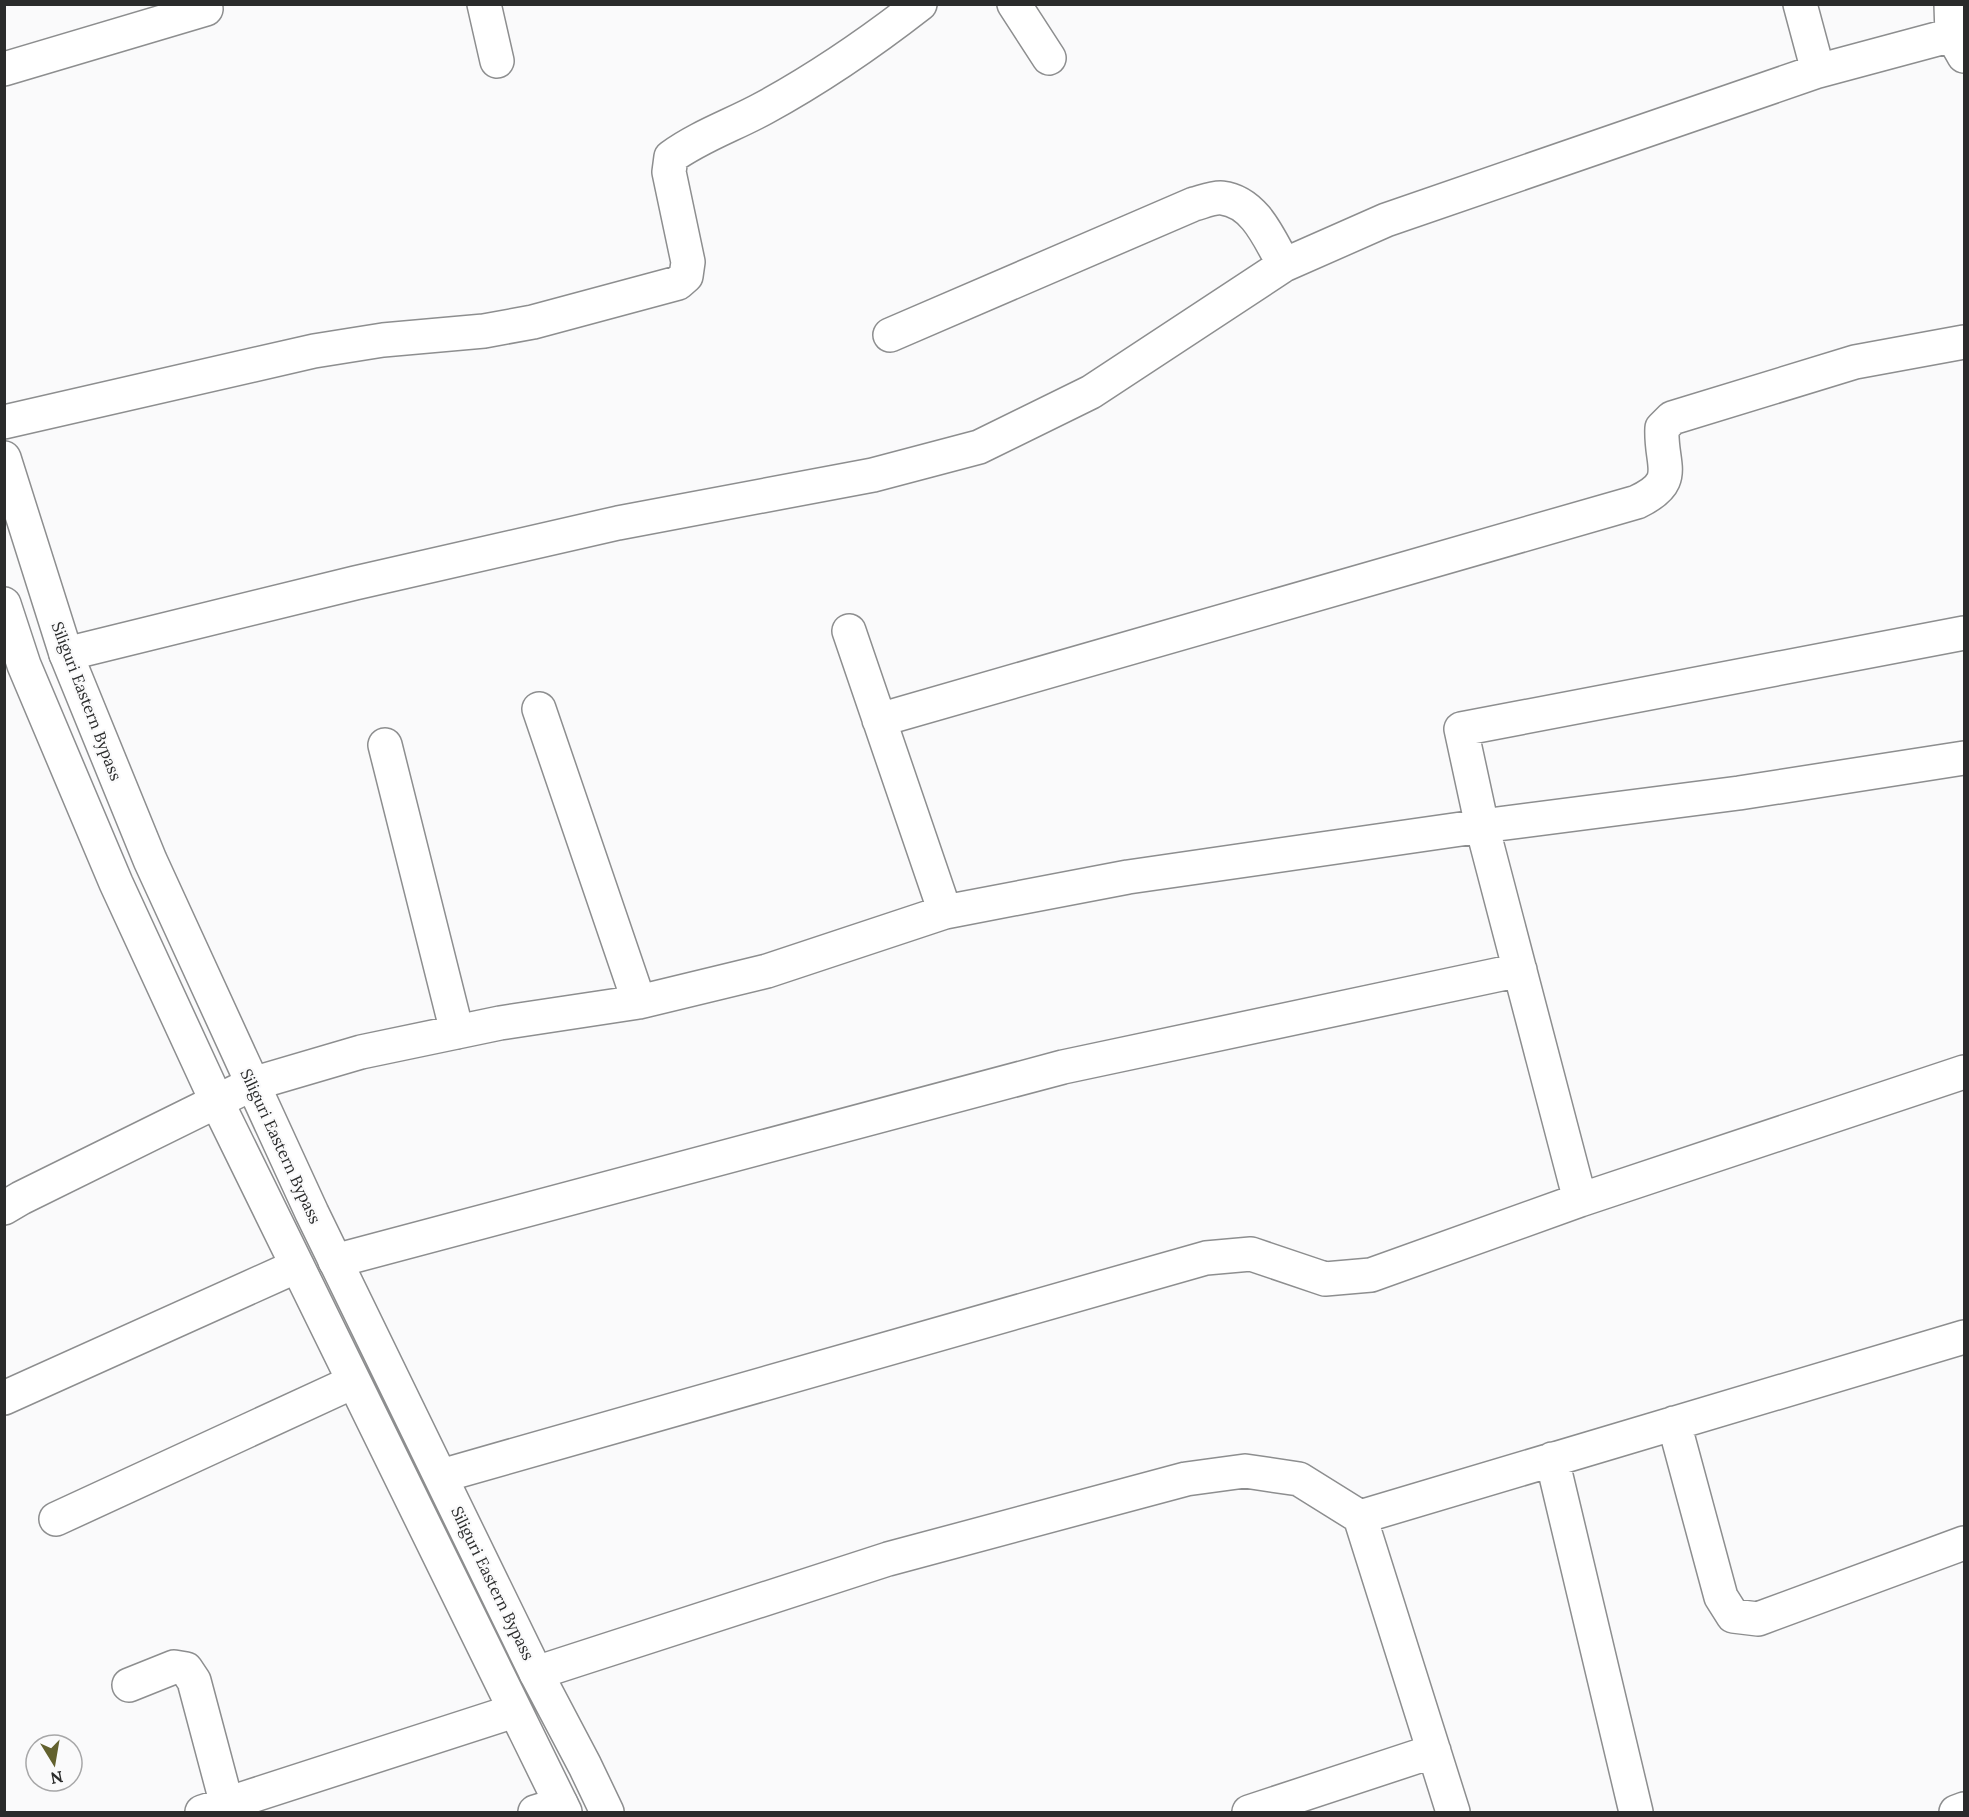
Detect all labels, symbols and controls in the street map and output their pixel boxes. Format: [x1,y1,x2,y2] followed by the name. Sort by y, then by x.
[47,619,127,783] street label: Siliguri Eastern Bypass
[236,1065,326,1227] street label: Siliguri Eastern Bypass
[447,1503,539,1663] street label: Siliguri Eastern Bypass
[24,1733,84,1793] north arrow
[49,1767,65,1789] text: N

